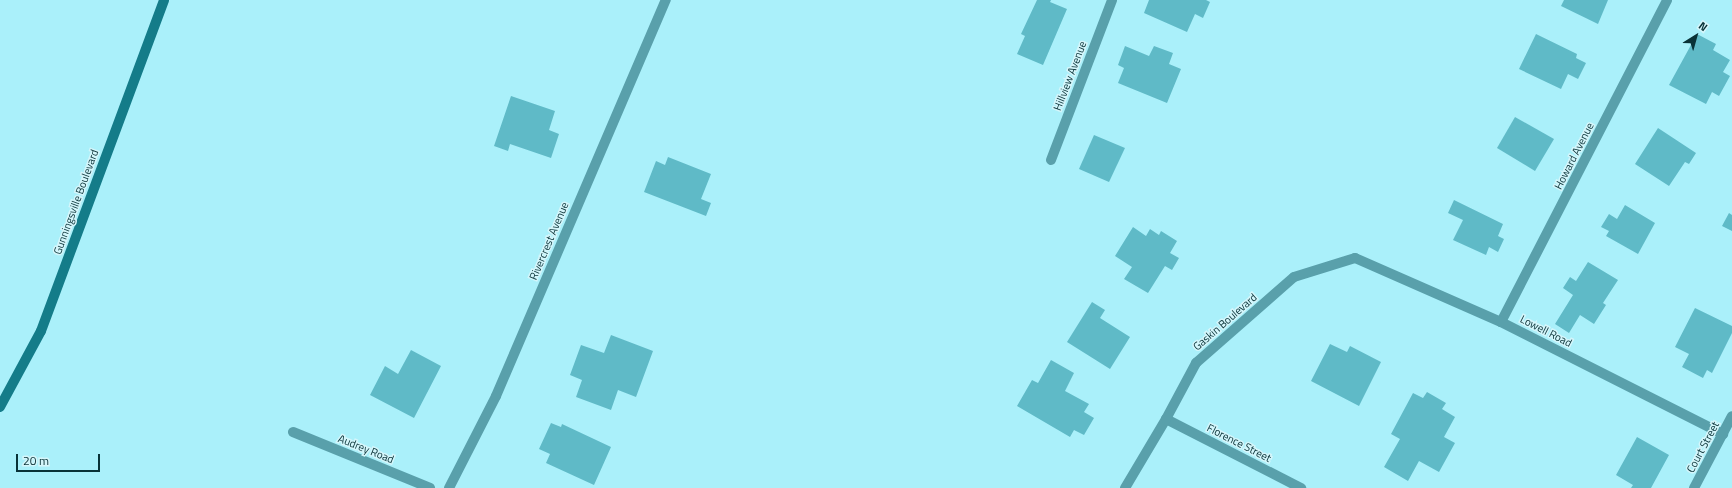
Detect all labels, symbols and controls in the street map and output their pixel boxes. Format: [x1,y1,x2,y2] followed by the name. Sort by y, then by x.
[1676,16,1716,56] north arrow
[1695,18,1711,35] text: N
[1051,39,1089,113] street label: Hillview Avenue
[1551,120,1597,192] street label: Howard Avenue
[51,148,101,256] street label: Gunningsville Boulevard
[527,200,571,282] street label: Rivercrest Avenue
[1190,291,1260,353] street label: Gaskin Boulevard
[1518,312,1574,350] street label: Lowell Road
[1684,419,1722,475] street label: Court Street
[1205,421,1273,465] street label: Florence Street
[336,432,396,466] street label: Audrey Road
[18,446,102,472] scale bar
[23,451,49,470] text: 20 m

